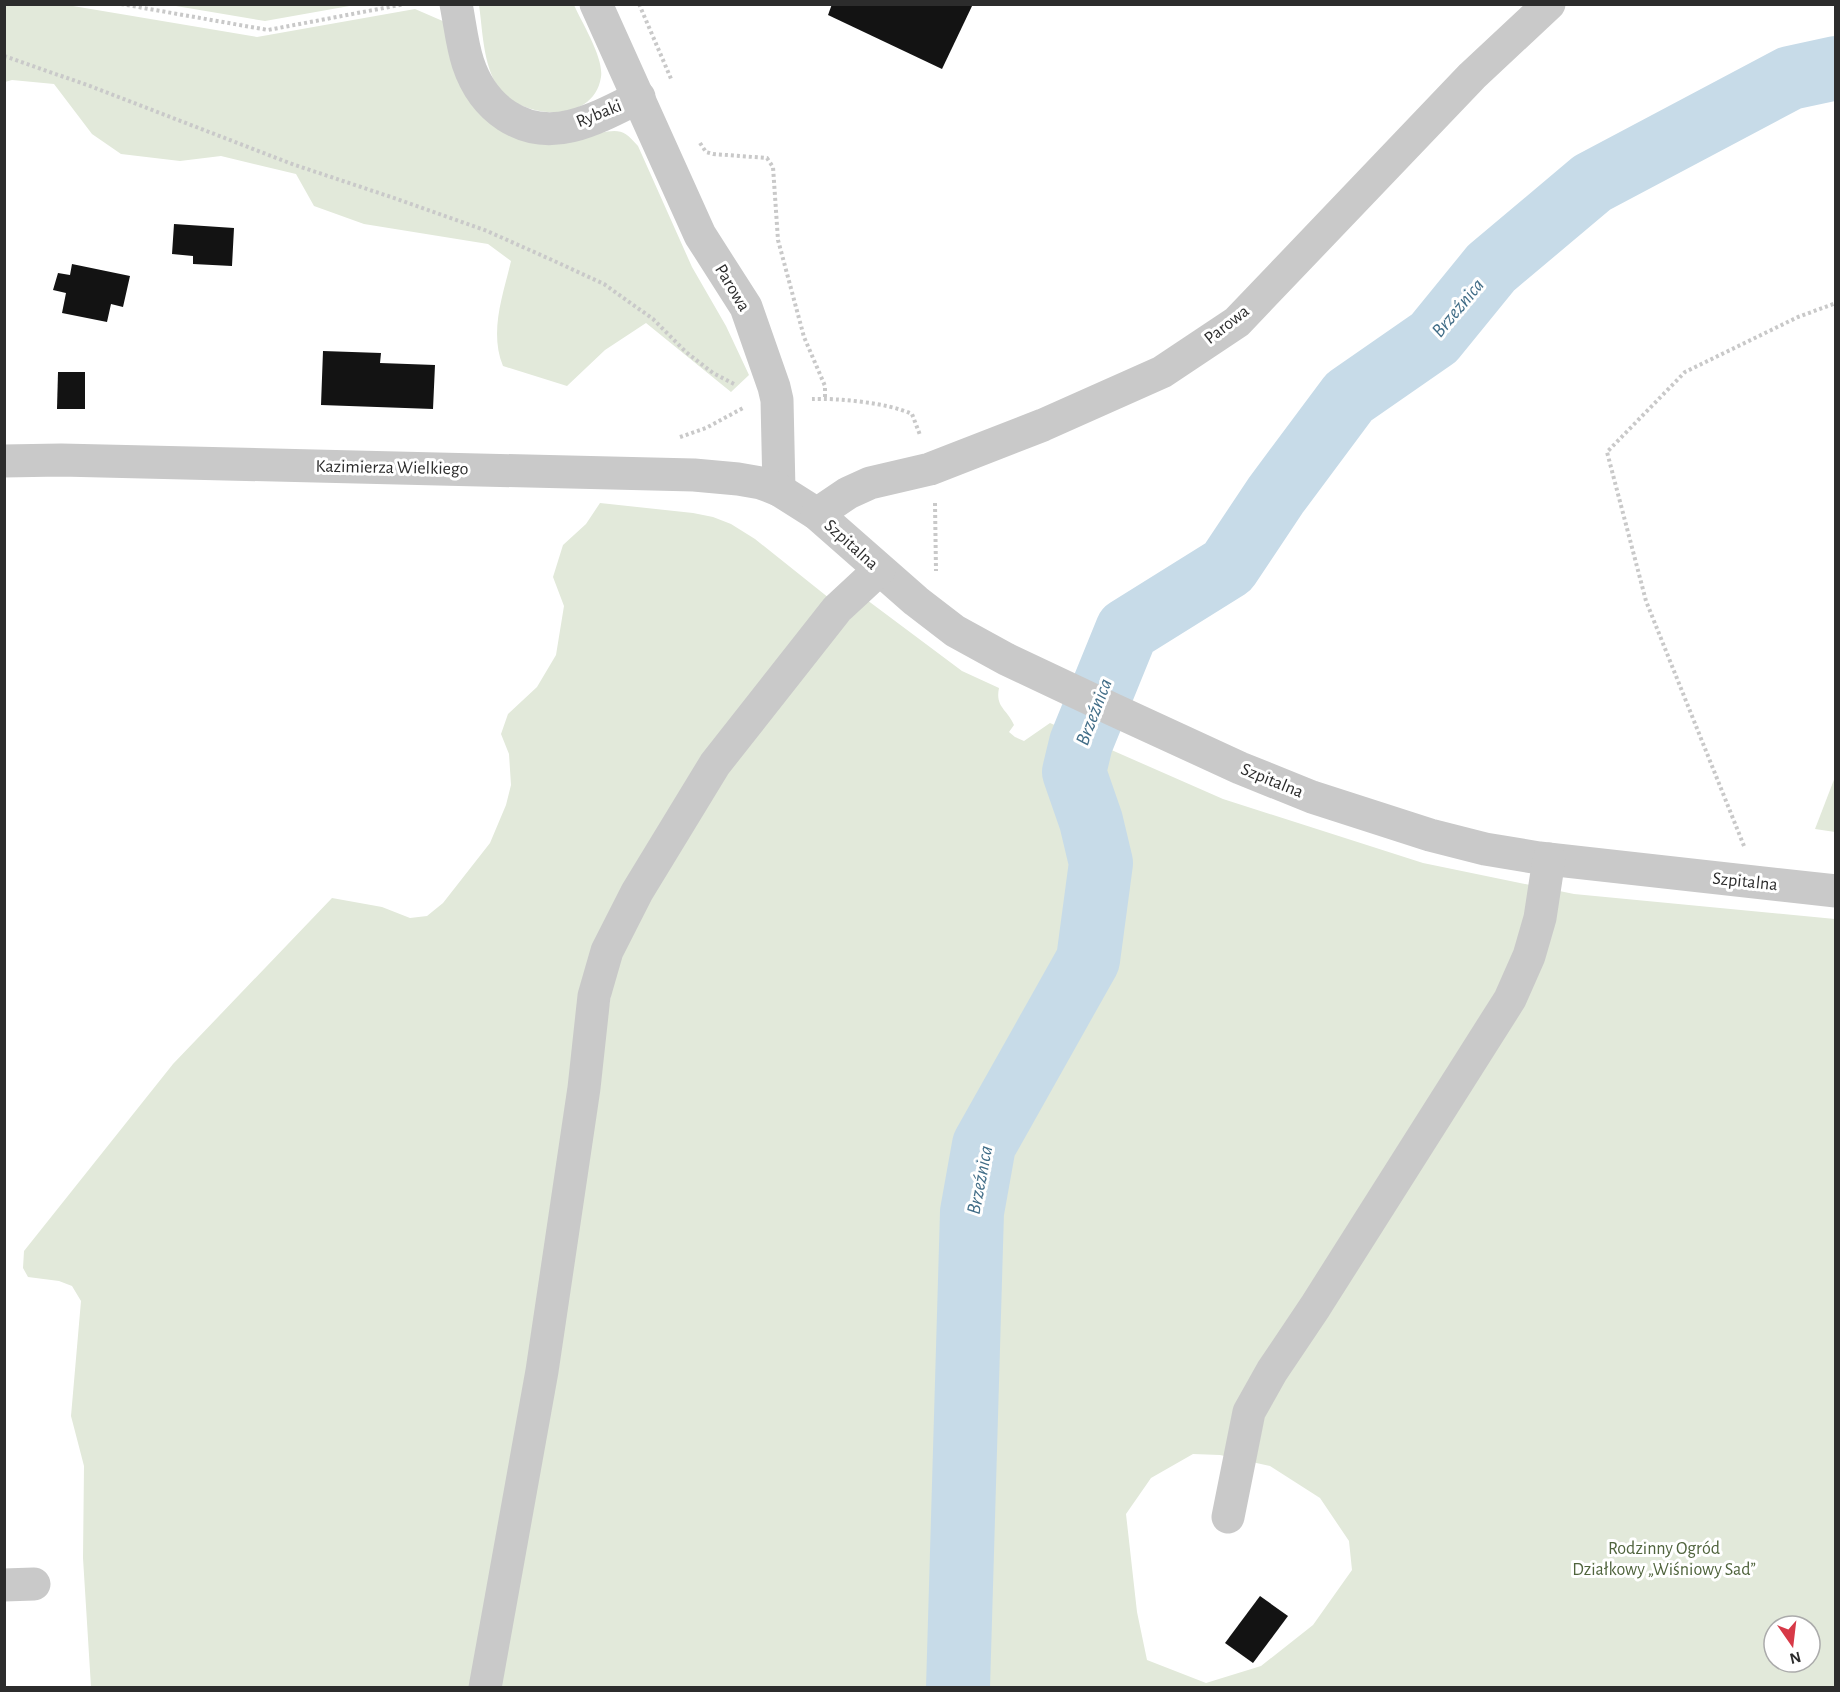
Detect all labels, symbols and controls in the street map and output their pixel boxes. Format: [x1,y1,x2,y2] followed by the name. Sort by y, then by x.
[574,97,624,131] street label: Rybaki
[711,261,753,315] street label: Parowa
[1428,275,1488,341] water label: Brzeźnica
[1201,302,1253,348] street label: Parowa
[315,458,469,478] street label: Kazimierza Wielkiego
[821,516,881,574] street label: Szpitalna
[1072,676,1116,748] water label: Brzeźnica
[1238,760,1306,802] street label: Szpitalna
[1711,870,1779,894] street label: Szpitalna
[964,1144,996,1216] water label: Brzeźnica
[1572,1540,1756,1579] park label: Rodzinny Ogród Działkowy „Wiśniowy Sad”
[1762,1614,1822,1674] north arrow
[1788,1648,1803,1667] text: N

